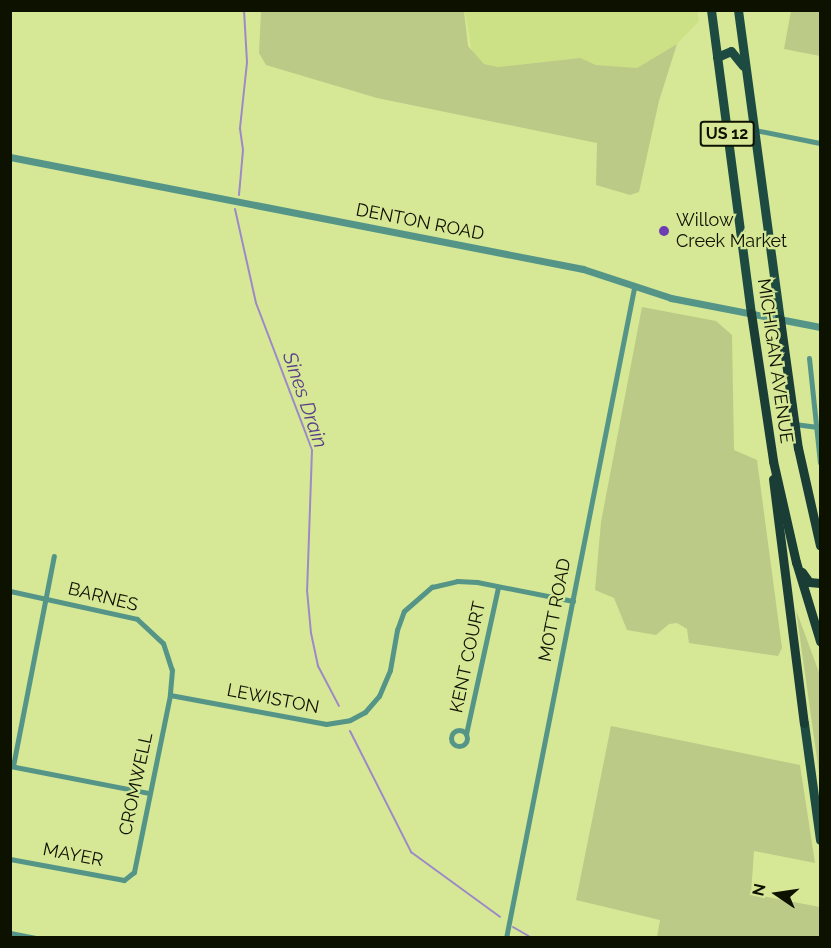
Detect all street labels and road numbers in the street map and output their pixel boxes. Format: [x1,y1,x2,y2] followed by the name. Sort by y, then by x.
[698,121,756,147] road number: US 12
[354,199,486,245] street label: DENTON ROAD
[753,277,797,445] street label: MICHIGAN AVENUE
[534,556,576,664] street label: MOTT ROAD
[66,578,140,616] street label: BARNES
[446,599,490,715] street label: KENT COURT
[225,679,321,719] street label: LEWISTON
[115,731,157,837] street label: CROMWELL
[41,839,105,871] street label: MAYER

